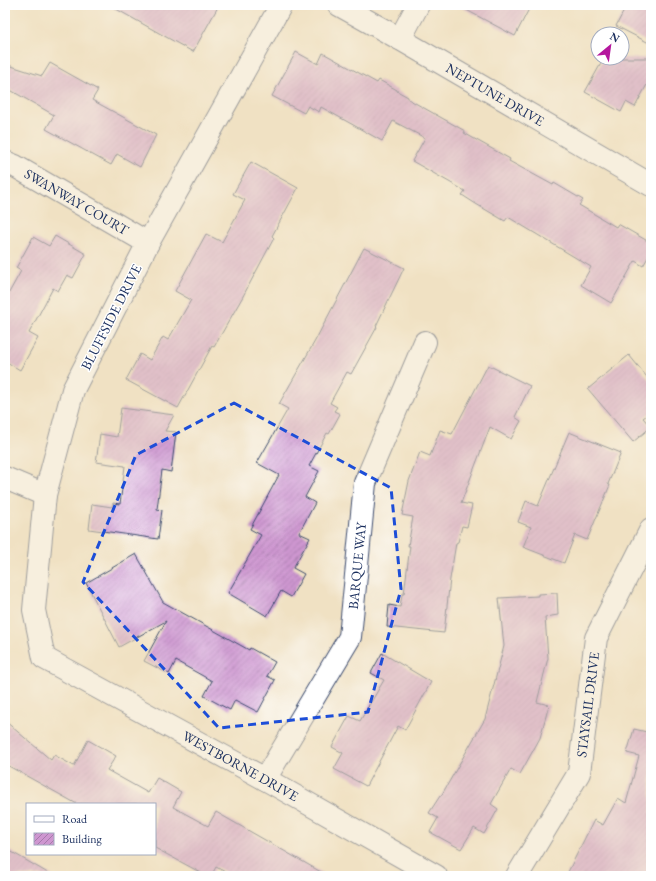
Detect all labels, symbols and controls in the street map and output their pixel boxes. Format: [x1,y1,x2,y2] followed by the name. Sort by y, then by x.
[590,26,630,66] north arrow
[608,29,622,46] text: N
[443,59,548,130] street label: NEPTUNE DRIVE
[21,164,133,239] street label: SWANWAY COURT
[77,261,145,373] street label: BLUFFSIDE DRIVE
[344,521,370,610] street label: BARQUE WAY
[572,651,603,759] street label: STAYSAIL DRIVE
[179,727,302,805] street label: WESTBORNE DRIVE
[26,803,156,855] legend
[62,811,88,827] text: Road
[62,831,103,847] text: Building

